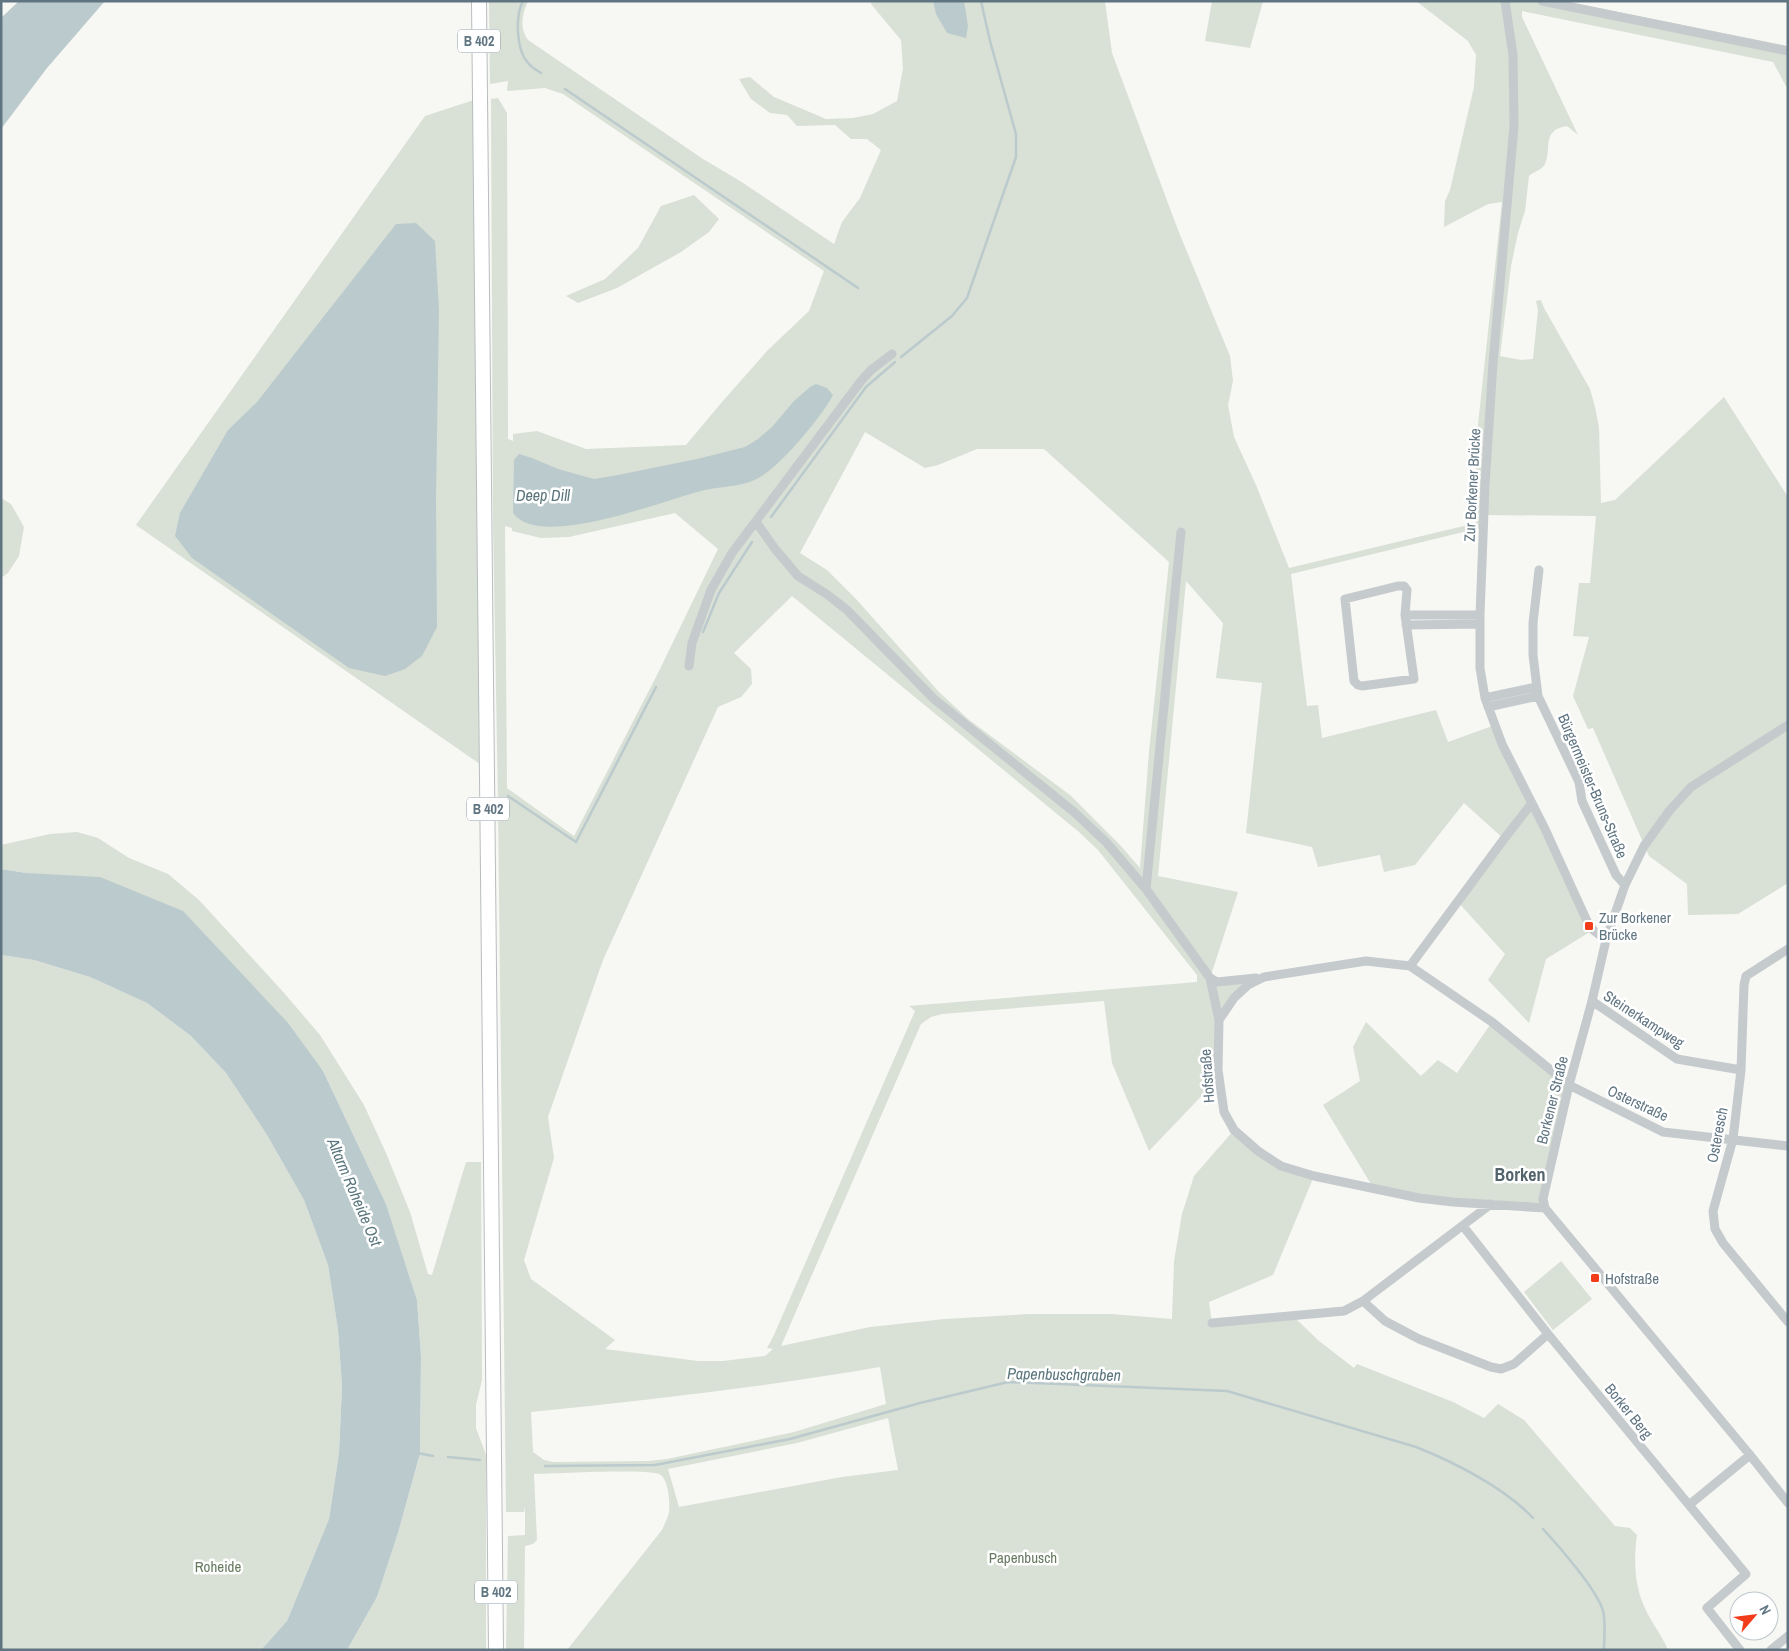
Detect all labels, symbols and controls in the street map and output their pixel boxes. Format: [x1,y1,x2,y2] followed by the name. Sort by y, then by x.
[458,29,500,52] road number: B 402
[1459,428,1485,542] street label: Zur Borkener Brücke
[516,484,571,506] water label: Deep Dill
[1553,710,1633,862] street label: Bürgermeister-Bruns-Straße
[467,798,509,821] road number: B 402
[1599,907,1671,945] place label: Zur Borkener Brücke
[1583,920,1595,932] marker: Zur Borkener Brücke
[1600,985,1689,1053] street label: Steinerkampweg
[1195,1048,1219,1104] street label: Hofstraße
[1531,1054,1573,1146] street label: Borkener Straße
[1604,1080,1672,1126] street label: Osterstraße
[1701,1105,1733,1165] street label: Osteresch
[322,1134,388,1250] water label: Altarm Roheide Ost
[1495,1162,1545,1187] district label: Borken
[1605,1268,1659,1289] place label: Hofstraße
[1589,1272,1601,1284] marker: Hofstraße
[1007,1362,1121,1386] water label: Papenbuschgraben
[1600,1379,1658,1443] street label: Borker Berg
[989,1547,1057,1568] park label: Papenbusch
[195,1556,241,1577] park label: Roheide
[475,1580,517,1604] road number: B 402
[1729,1591,1779,1641] north arrow
[1756,1602,1775,1618] text: N

